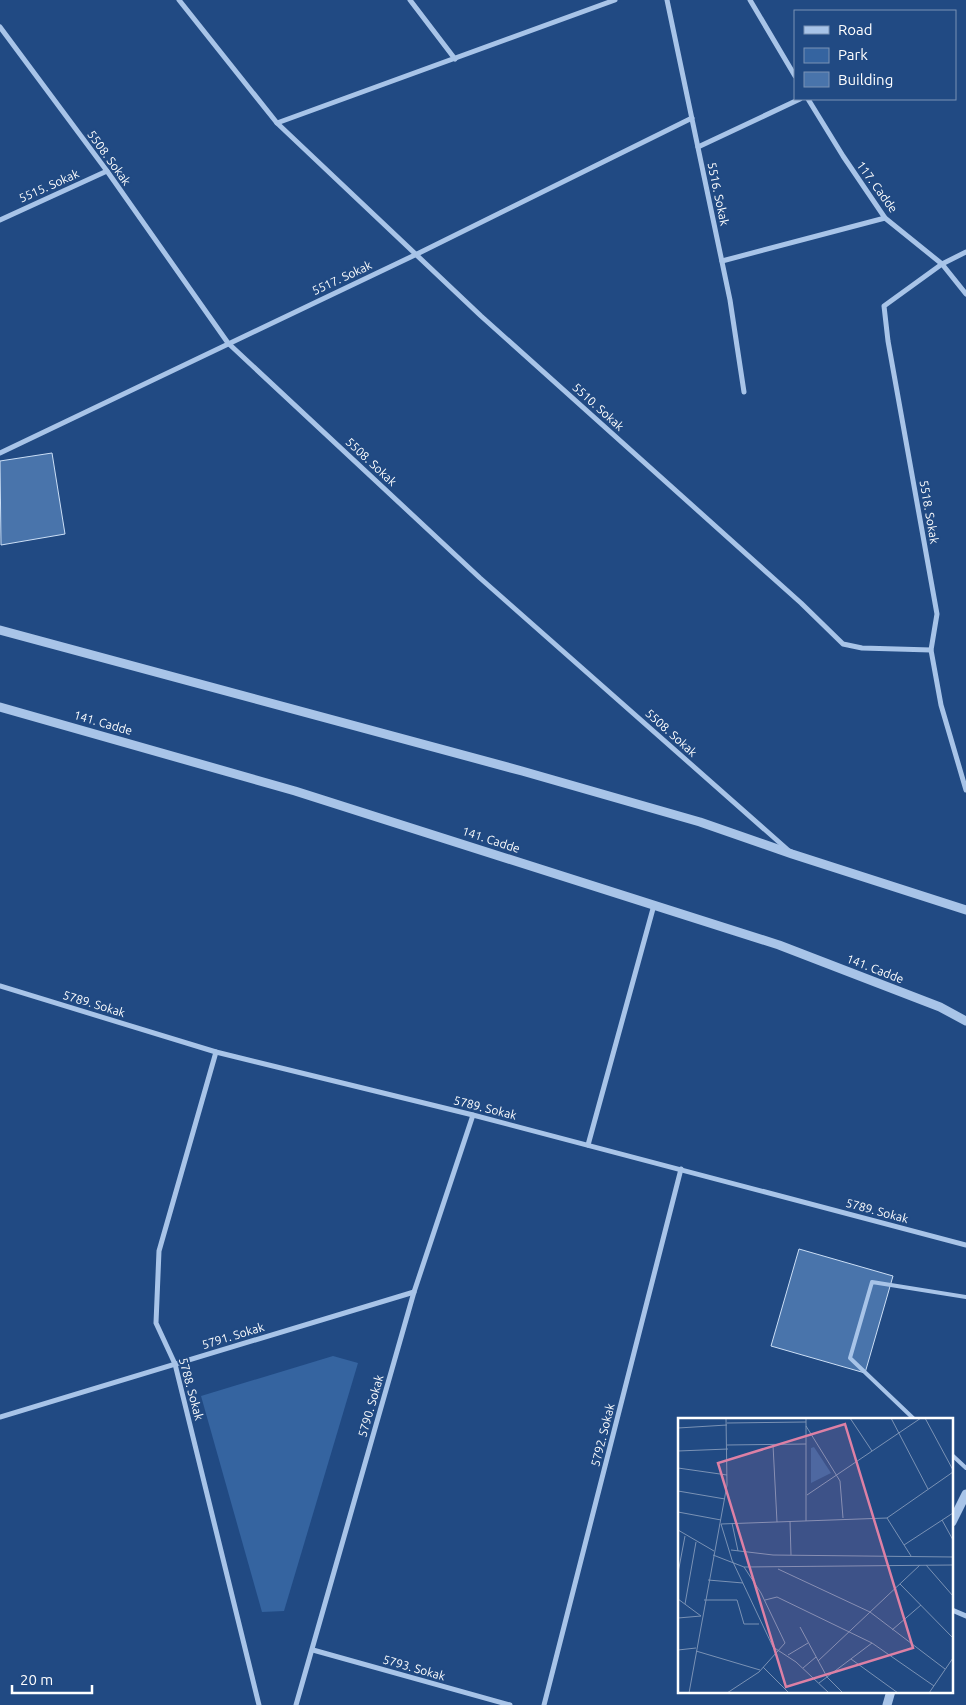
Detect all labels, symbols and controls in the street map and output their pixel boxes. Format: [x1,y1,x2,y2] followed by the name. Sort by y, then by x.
[794,10,956,100] legend
[838,21,873,38] text: Road
[838,46,868,63] text: Park
[838,71,893,88] text: Building
[85,128,134,188] street label: 5508. Sokak
[854,159,900,215] street label: 117. Cadde
[705,161,732,227] street label: 5516. Sokak
[17,167,81,205] street label: 5515. Sokak
[310,258,374,297] street label: 5517. Sokak
[570,380,627,433] street label: 5510. Sokak
[343,435,399,488] street label: 5508. Sokak
[918,479,941,545] street label: 5518. Sokak
[643,706,700,759] street label: 5508. Sokak
[72,708,134,737] street label: 141. Cadde
[461,824,522,855] street label: 141. Cadde
[845,952,906,985] street label: 141. Cadde
[61,988,127,1019] street label: 5789. Sokak
[452,1093,518,1122] street label: 5789. Sokak
[844,1196,910,1225] street label: 5789. Sokak
[200,1320,266,1351] street label: 5791. Sokak
[177,1356,206,1422] street label: 5788. Sokak
[355,1373,386,1439] street label: 5790. Sokak
[588,1402,617,1468] street label: 5792. Sokak
[678,1418,954,1692] inset map
[381,1652,447,1683] street label: 5793. Sokak
[12,1662,92,1694] scale bar
[20,1671,53,1688] text: 20 m

